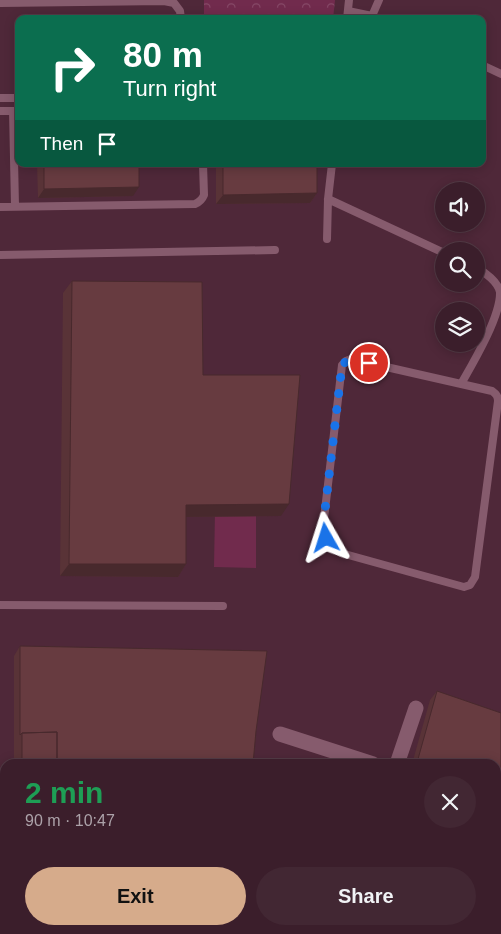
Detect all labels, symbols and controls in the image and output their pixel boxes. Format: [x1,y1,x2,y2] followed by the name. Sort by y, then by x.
[40,35,105,100] icon: right
[123,35,203,74] text: 80 m
[123,76,216,101] text: Turn right
[93,130,121,158] icon: arrive
[40,133,83,154] text: Then
[435,182,485,352] map controls
[435,182,485,232] button: sound
[435,242,485,292] button: search
[435,302,485,352] button: layers
[348,342,390,384] pin
[355,349,383,377] icon: arrive
[299,511,351,563] position arrow
[25,776,103,809] text: 2 min
[424,776,476,828] button: close
[25,812,115,829] text: 90 m · 10:47
[25,867,246,925] button: Exit
[256,867,476,925] button: Share

